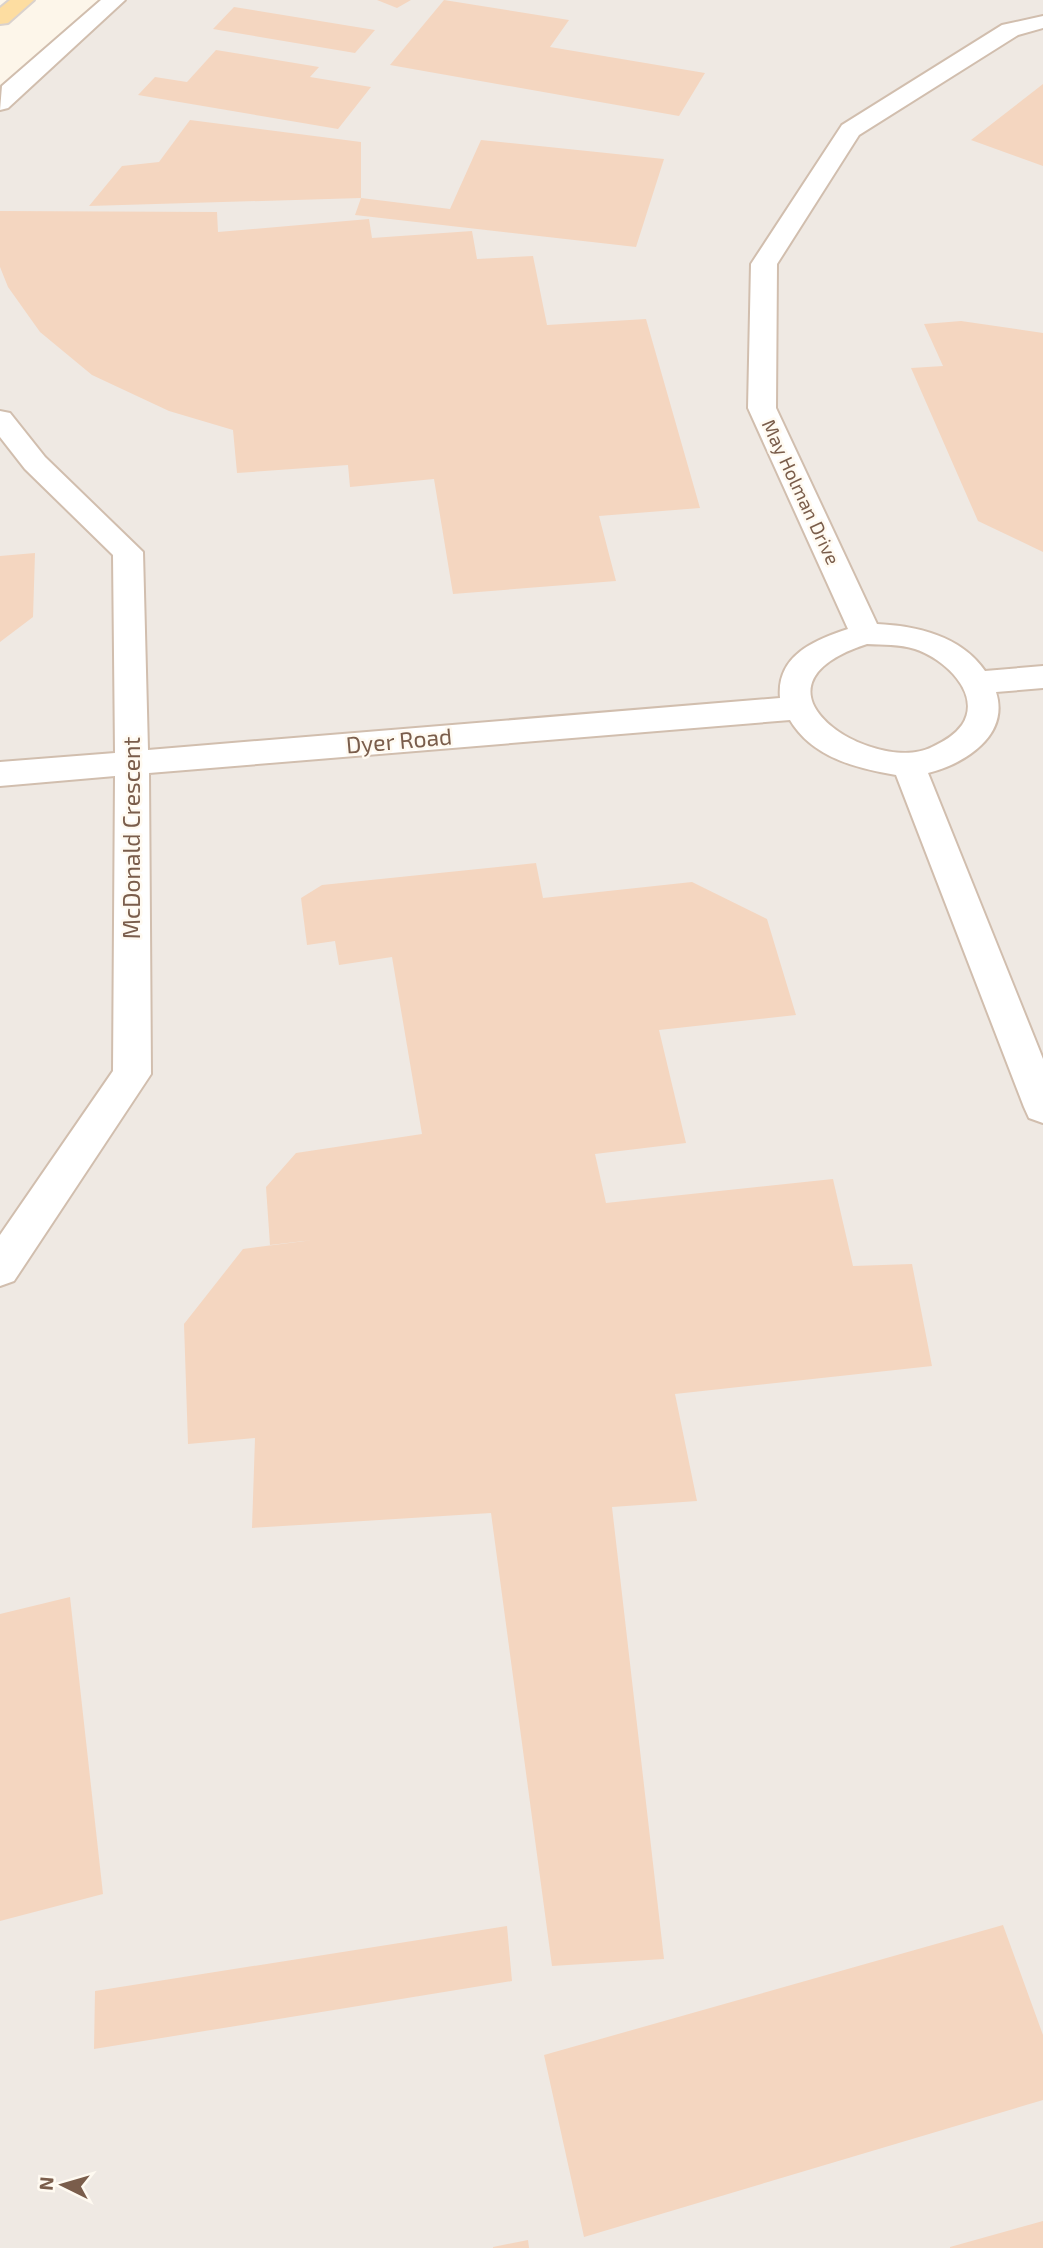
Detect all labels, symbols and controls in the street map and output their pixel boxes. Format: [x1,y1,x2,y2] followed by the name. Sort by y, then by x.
[758,416,845,568] street label: May Holman Drive
[345,721,453,759] street label: Dyer Road
[117,737,145,939] street label: McDonald Crescent
[28,2150,98,2220] north arrow
[34,2176,58,2191] text: N

